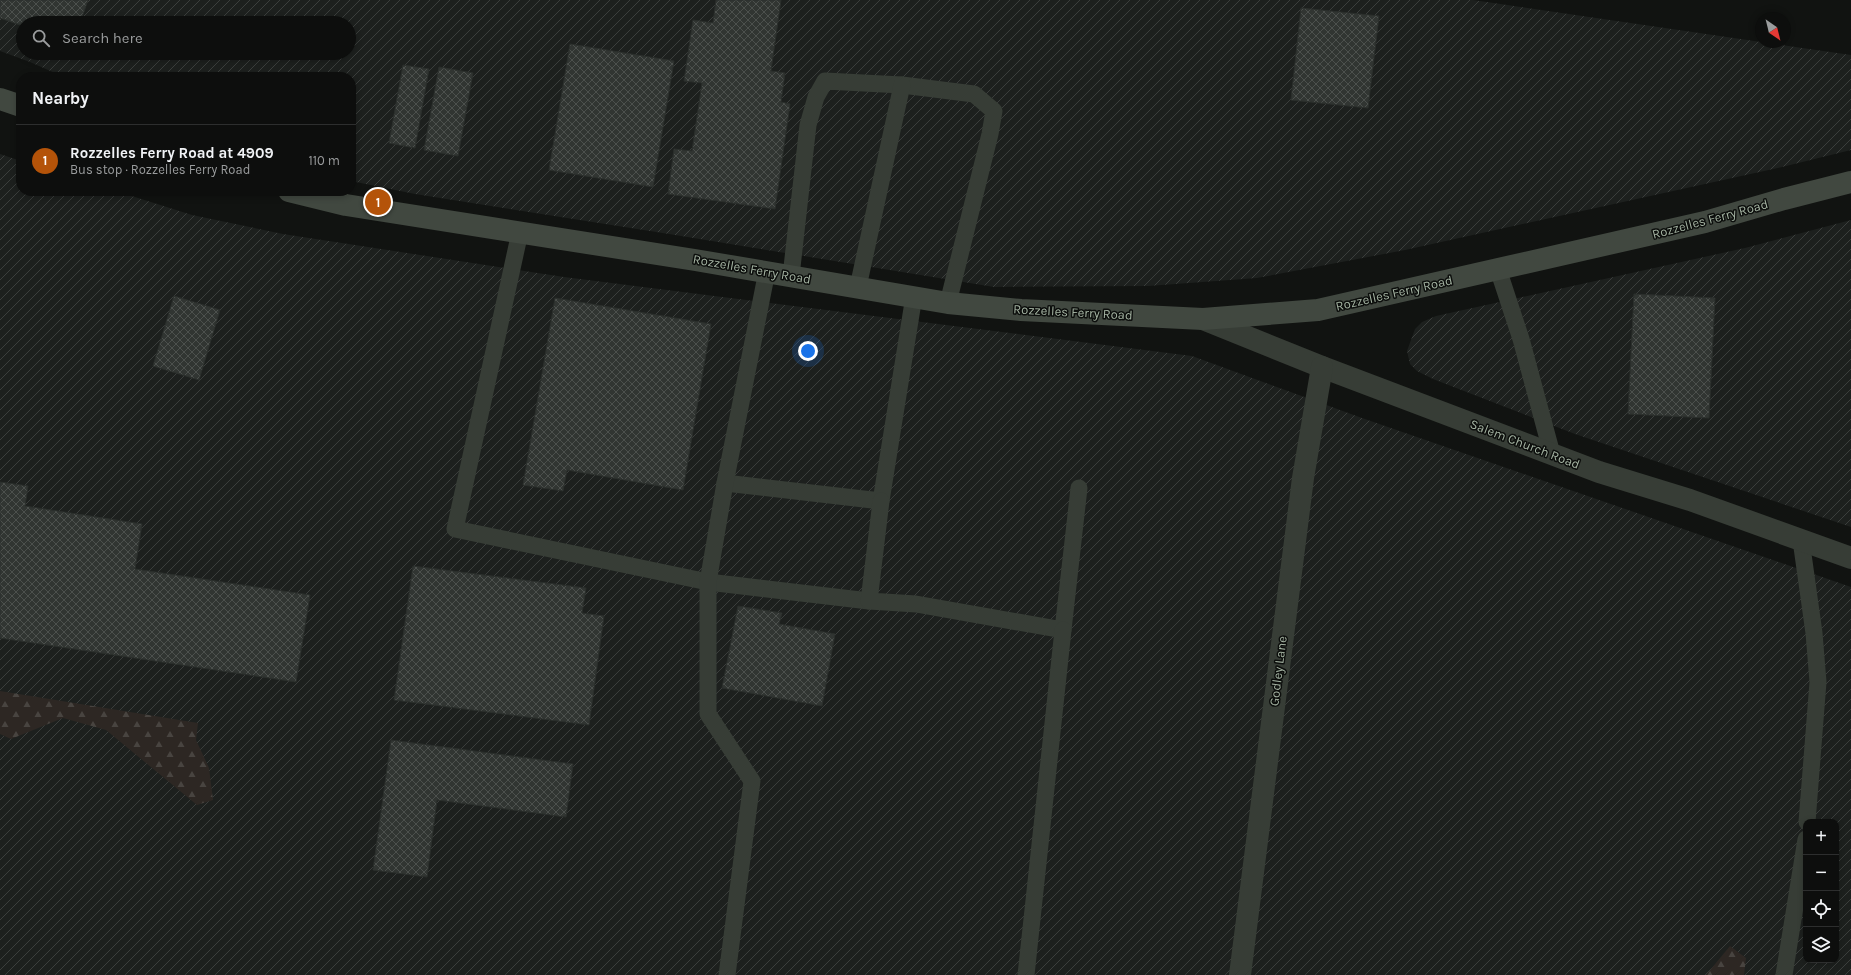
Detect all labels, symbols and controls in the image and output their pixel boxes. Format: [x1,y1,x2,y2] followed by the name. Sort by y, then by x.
[1755,12,1791,48] north arrow
[16,16,356,60] search box
[30,27,52,49] icon: search
[62,29,143,47] text: Search here
[32,88,89,108] text: Nearby
[70,144,274,162] text: Rozzelles Ferry Road at 4909
[43,153,47,168] text: 1
[308,153,340,168] text: 110 m
[70,162,250,177] text: Bus stop · Rozzelles Ferry Road
[365,187,391,217] pin: 1
[1650,196,1770,242] street label: Rozzelles Ferry Road
[692,251,812,287] street label: Rozzelles Ferry Road
[1334,272,1454,314] street label: Rozzelles Ferry Road
[1013,301,1133,323] street label: Rozzelles Ferry Road
[798,341,818,361] your location
[1468,416,1582,472] street label: Salem Church Road
[1266,635,1290,707] street label: Godley Lane
[1803,819,1839,963] map controls
[1803,819,1839,855] button: +
[1803,855,1839,891] button: −
[1803,891,1839,927] button: locate
[1803,927,1839,963] button: layers

